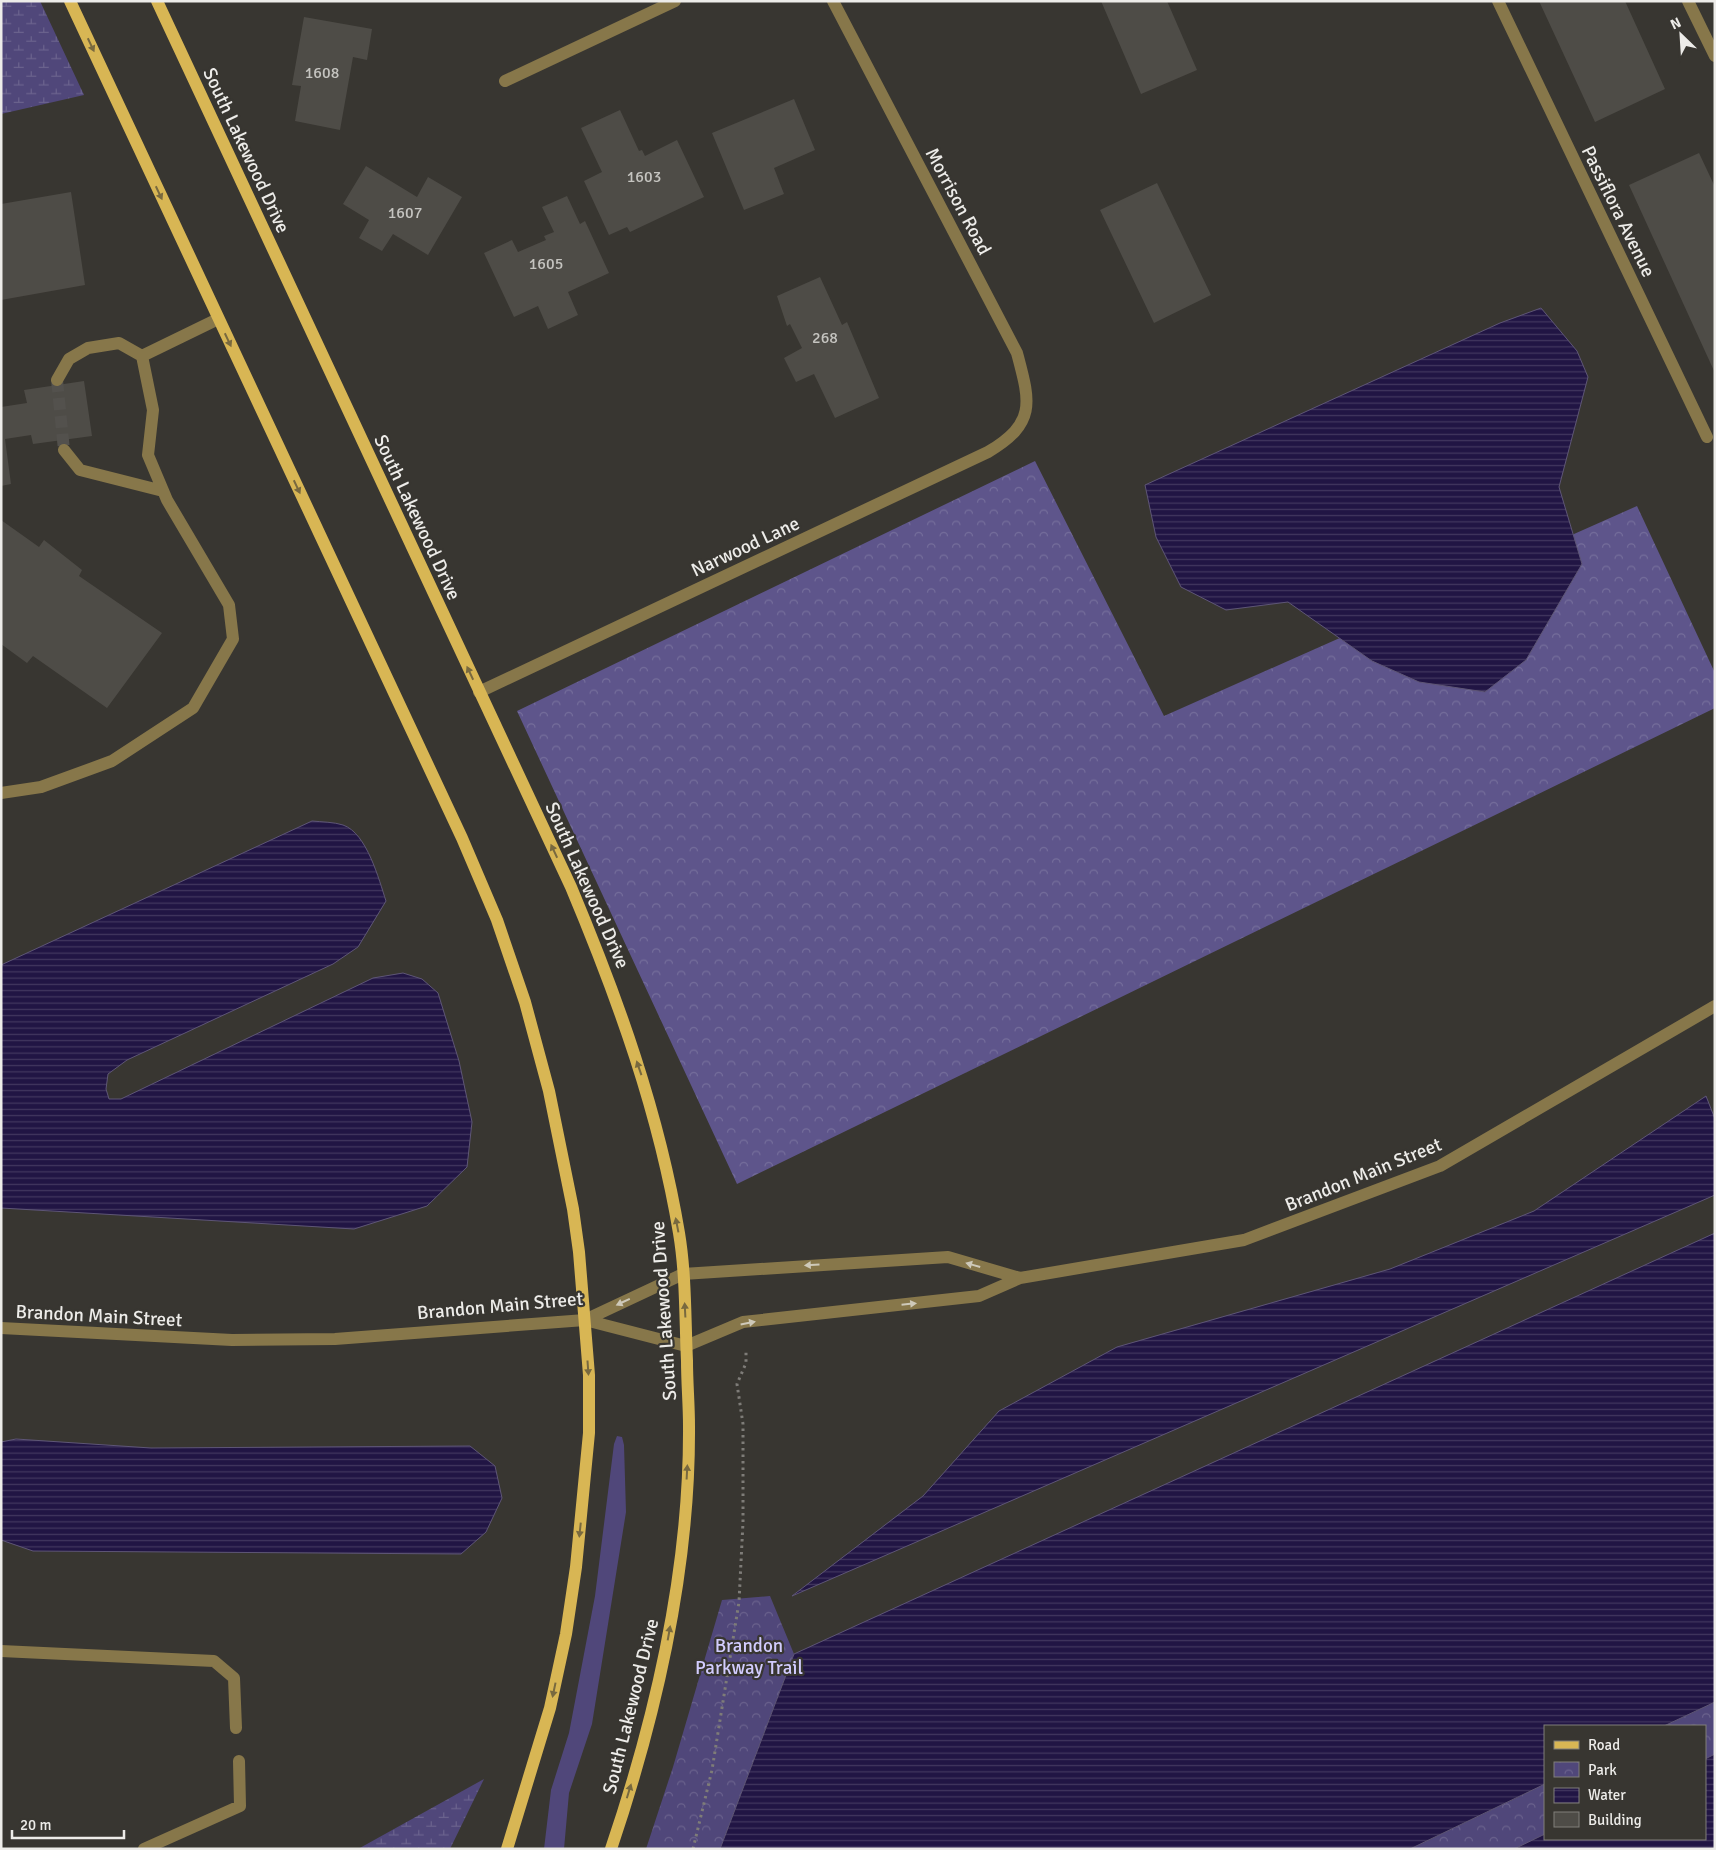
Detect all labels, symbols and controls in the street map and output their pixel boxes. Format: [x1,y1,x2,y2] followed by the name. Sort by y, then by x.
[1656,10,1706,60] north arrow
[1668,14,1684,33] text: N
[86,38,95,53] one-way arrow
[305,63,339,83] house number: 1608
[197,64,295,237] street label: South Lakewood Drive
[1576,142,1660,281] street label: Passiflora Avenue
[920,144,996,259] street label: Morrison Road
[627,167,661,187] house number: 1603
[156,186,164,200] one-way arrow
[388,203,422,223] house number: 1607
[529,254,563,274] house number: 1605
[812,328,838,348] house number: 268
[224,333,232,347] one-way arrow
[368,431,466,604] street label: South Lakewood Drive
[294,480,302,494] one-way arrow
[687,511,803,582] street label: Narwood Lane
[465,666,473,680] one-way arrow
[540,798,635,972] street label: South Lakewood Drive
[550,844,558,859] one-way arrow
[635,1060,642,1075] one-way arrow
[1282,1132,1446,1217] street label: Brandon Main Street
[673,1217,681,1233] one-way arrow
[646,1220,682,1401] street label: South Lakewood Drive
[966,1260,981,1268] one-way arrow
[804,1261,820,1269] one-way arrow
[416,1287,585,1325] street label: Brandon Main Street
[616,1298,630,1306] one-way arrow
[15,1300,183,1332] street label: Brandon Main Street
[901,1300,917,1308] one-way arrow
[680,1302,688,1318] one-way arrow
[740,1318,756,1326] one-way arrow
[585,1360,593,1376] one-way arrow
[684,1464,692,1480] one-way arrow
[576,1522,584,1538] one-way arrow
[598,1616,664,1796] street label: South Lakewood Drive
[665,1625,673,1641] one-way arrow
[695,1634,803,1680] park label: Brandon Parkway Trail
[550,1683,558,1698] one-way arrow
[1544,1725,1706,1840] legend
[1588,1736,1620,1754] text: Road
[1588,1761,1617,1779] text: Park
[626,1783,634,1798] one-way arrow
[1588,1786,1626,1804] text: Water
[12,1808,125,1840] scale bar
[1588,1811,1642,1829] text: Building
[20,1816,51,1834] text: 20 m

